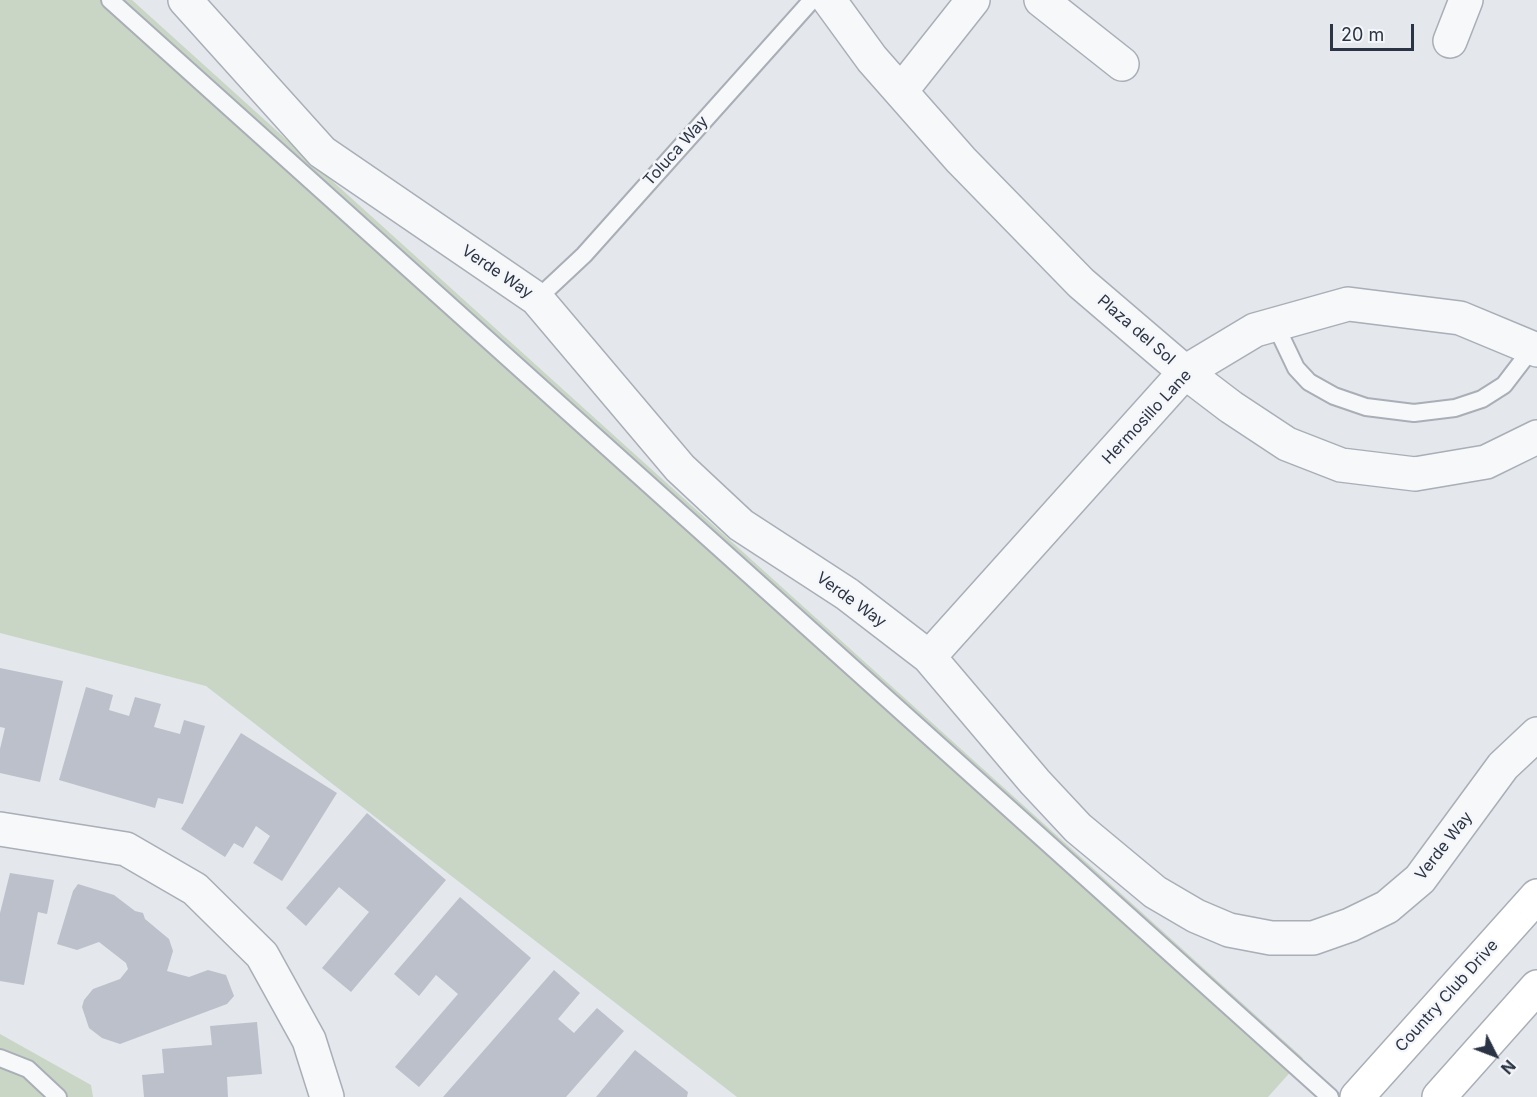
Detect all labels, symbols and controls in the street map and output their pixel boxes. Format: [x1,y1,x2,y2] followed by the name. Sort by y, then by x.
[1333,12,1417,50] scale bar
[1341,24,1384,45] text: 20 m
[640,112,712,190] street label: Toluca Way
[458,241,536,303] street label: Verde Way
[1093,291,1179,369] street label: Plaza del Sol
[1098,366,1196,468] street label: Hermosillo Lane
[812,568,890,632] street label: Verde Way
[1411,808,1477,884] street label: Verde Way
[1392,936,1502,1056] street label: Country Club Drive
[1465,1025,1525,1085] north arrow
[1497,1056,1520,1078] text: N

